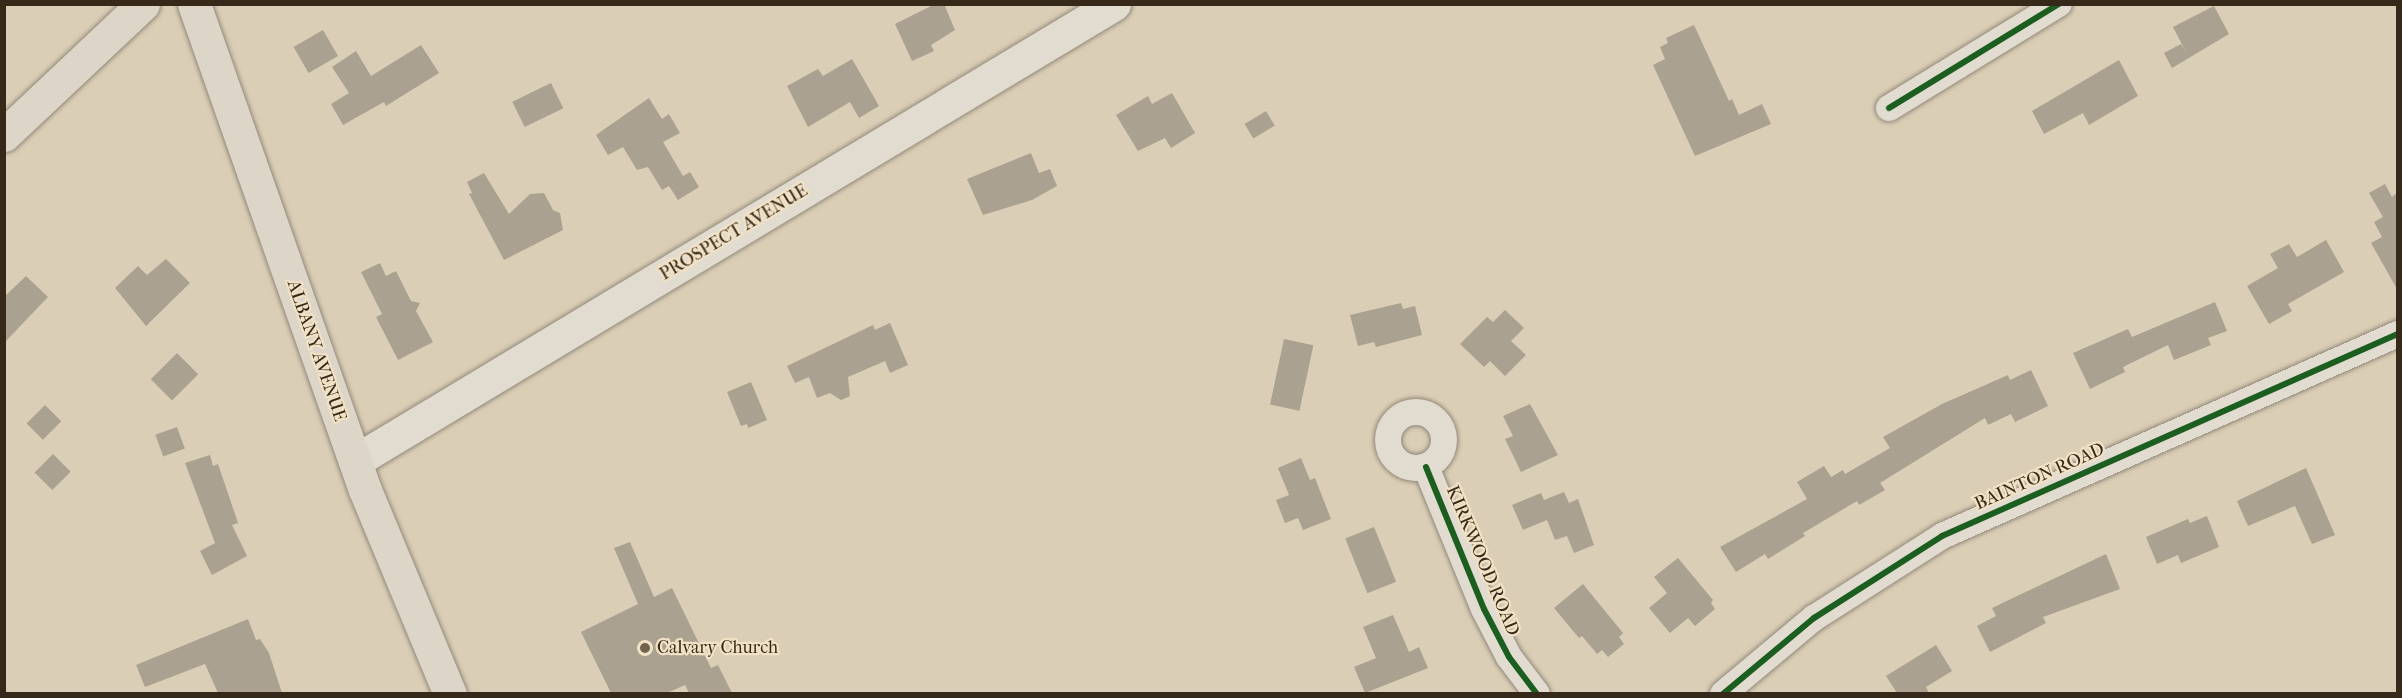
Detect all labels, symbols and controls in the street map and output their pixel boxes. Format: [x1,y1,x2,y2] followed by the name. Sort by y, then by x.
[656,180,812,286] street label: PROSPECT AVENUE
[282,278,350,424] street label: ALBANY AVENUE
[1972,439,2108,515] street label: BAINTON ROAD
[1441,483,1523,639] street label: KIRKWOOD ROAD
[657,637,778,659] place label: Calvary Church
[638,641,652,655] marker: Calvary Church

